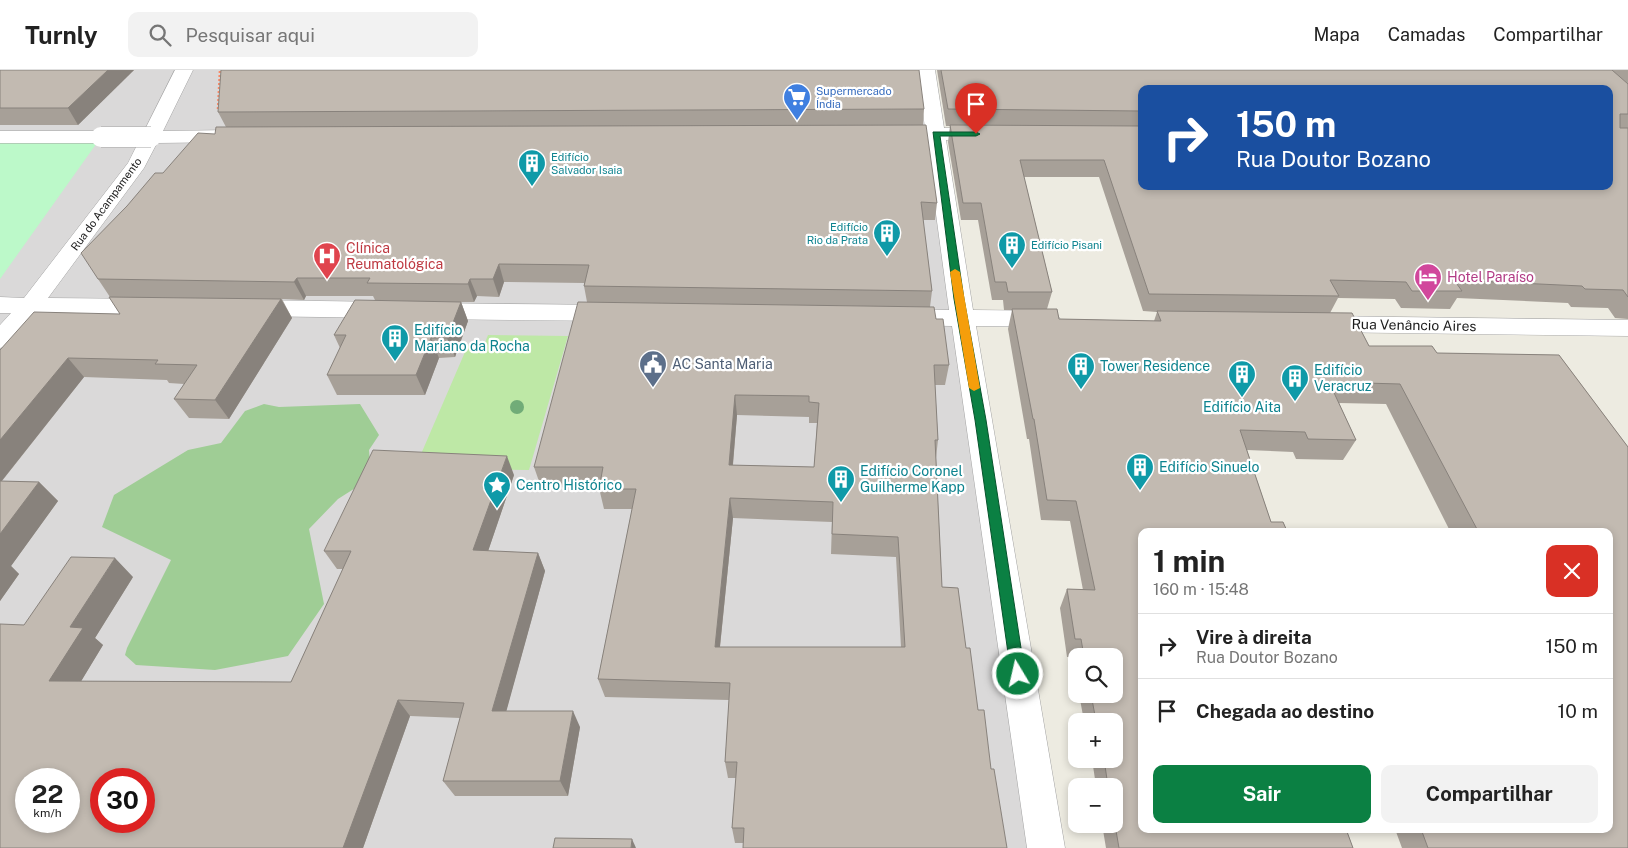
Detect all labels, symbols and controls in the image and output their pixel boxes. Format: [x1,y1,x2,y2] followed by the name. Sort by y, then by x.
[128,12,478,57] search box
[25,21,98,49] text: Turnly
[146,21,174,49] icon: search
[186,24,315,46] text: Pesquisar aqui
[1313,24,1360,45] text: Mapa
[1388,24,1465,45] text: Camadas
[1493,24,1603,45] text: Compartilhar
[782,82,812,121] supermarket icon: Supermercado Índia
[955,83,997,134] pin
[816,85,892,110] place label: Supermercado Índia
[962,90,990,118] icon: arrive
[1236,104,1336,145] text: 150 m
[1153,105,1218,170] icon: right
[1236,146,1431,172] text: Rua Doutor Bozano
[517,148,547,187] building icon: Edifício Salvador Isaia
[551,151,622,176] place label: Edifício Salvador Isaia
[68,155,144,253] street label: Rua do Acampamento
[872,218,902,257] building icon: Edifício Rio da Prata
[807,221,868,246] place label: Edifício Rio da Prata
[997,230,1027,269] building icon: Edifício Pisani
[1031,239,1102,251] place label: Edifício Pisani
[346,240,443,272] place label: Clínica Reumatológica
[312,241,342,280] hospital icon: Clínica Reumatológica
[1413,262,1443,301] hotel icon: Hotel Paraíso
[1447,269,1534,285] place label: Hotel Paraíso
[1351,316,1477,334] street label: Rua Venâncio Aires
[414,322,530,354] place label: Edifício Mariano da Rocha
[380,323,410,362] building icon: Edifício Mariano da Rocha
[638,349,668,388] public building icon: AC Santa Maria
[1066,351,1096,390] building icon: Tower Residence
[672,356,773,372] place label: AC Santa Maria
[1100,358,1210,374] place label: Tower Residence
[1227,359,1257,398] building icon: Edifício Aita
[1314,362,1372,394] place label: Edifício Veracruz
[1280,363,1310,402] building icon: Edifício Veracruz
[1203,399,1281,415] place label: Edifício Aita
[1125,452,1155,491] building icon: Edifício Sinuelo
[1159,459,1260,475] place label: Edifício Sinuelo
[860,463,965,495] place label: Edifício Coronel Guilherme Kapp
[826,464,856,503] building icon: Edifício Coronel Guilherme Kapp
[482,470,512,509] place icon: Centro Histórico
[516,477,622,493] place label: Centro Histórico
[1153,543,1225,579] text: 1 min
[1546,545,1598,597] button: close
[1153,580,1249,599] text: 160 m · 15:48
[1196,626,1312,648] text: Vire à direita
[1153,632,1181,660] icon: right
[1545,635,1598,657] text: 150 m
[991,647,1043,699] position arrow
[1068,648,1123,833] map controls
[1068,648,1123,703] button: search
[1196,648,1338,667] text: Rua Doutor Bozano
[1153,697,1181,725] icon: arrive
[1196,700,1374,722] text: Chegada ao destino
[1558,700,1598,722] text: 10 m
[1068,713,1123,768] button: +
[1153,765,1371,823] button: Sair
[1381,765,1598,823] button: Compartilhar
[90,768,155,833] speed limit sign: 30
[1068,778,1123,833] button: −
[32,779,63,809] text: 22
[33,806,62,820] text: km/h

